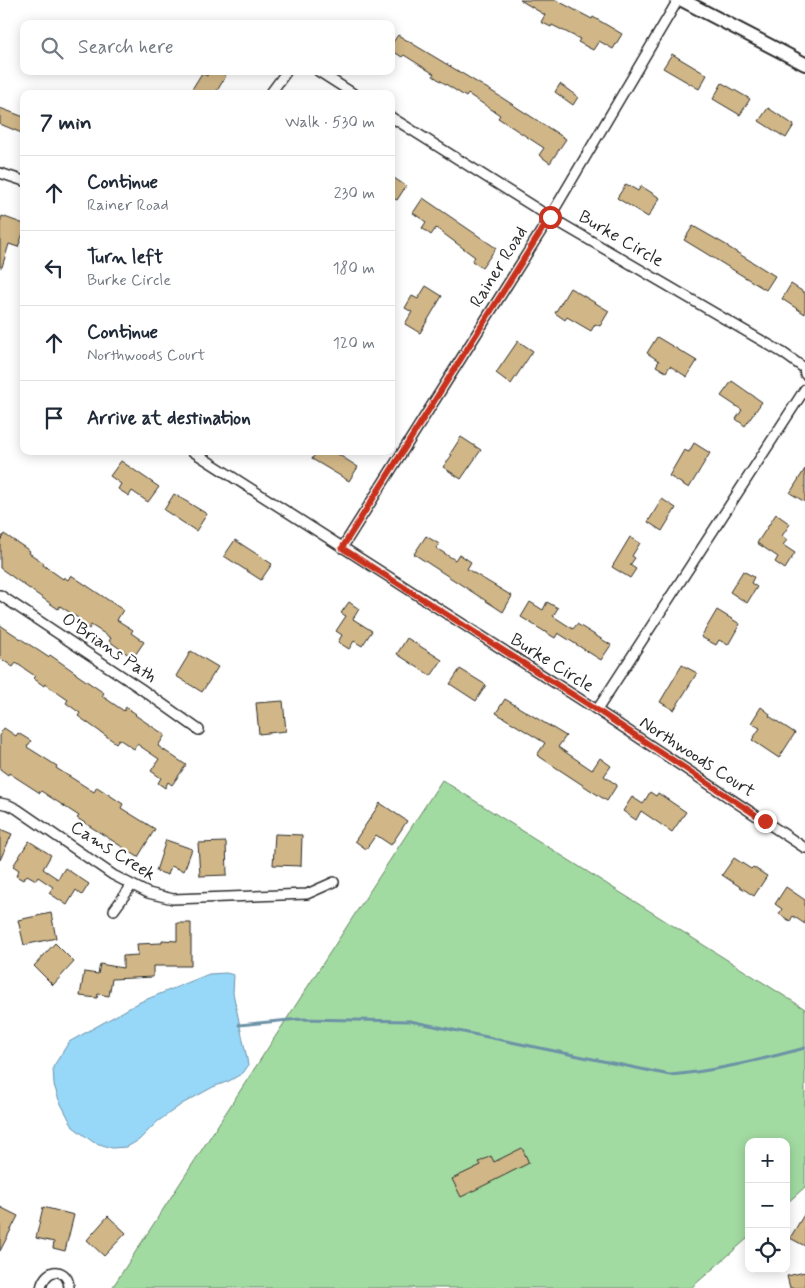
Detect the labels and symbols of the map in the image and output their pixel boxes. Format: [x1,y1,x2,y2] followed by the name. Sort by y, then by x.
[574,205,668,273] street label: Burke Circle
[539,206,562,229] route start
[464,222,534,312] street label: Rainer Road
[57,607,161,689] street label: O'Brians Path
[506,628,599,698] street label: Burke Circle
[635,711,759,803] street label: Northwoods Court
[754,810,777,833] route end
[66,815,160,887] street label: Cams Creek

